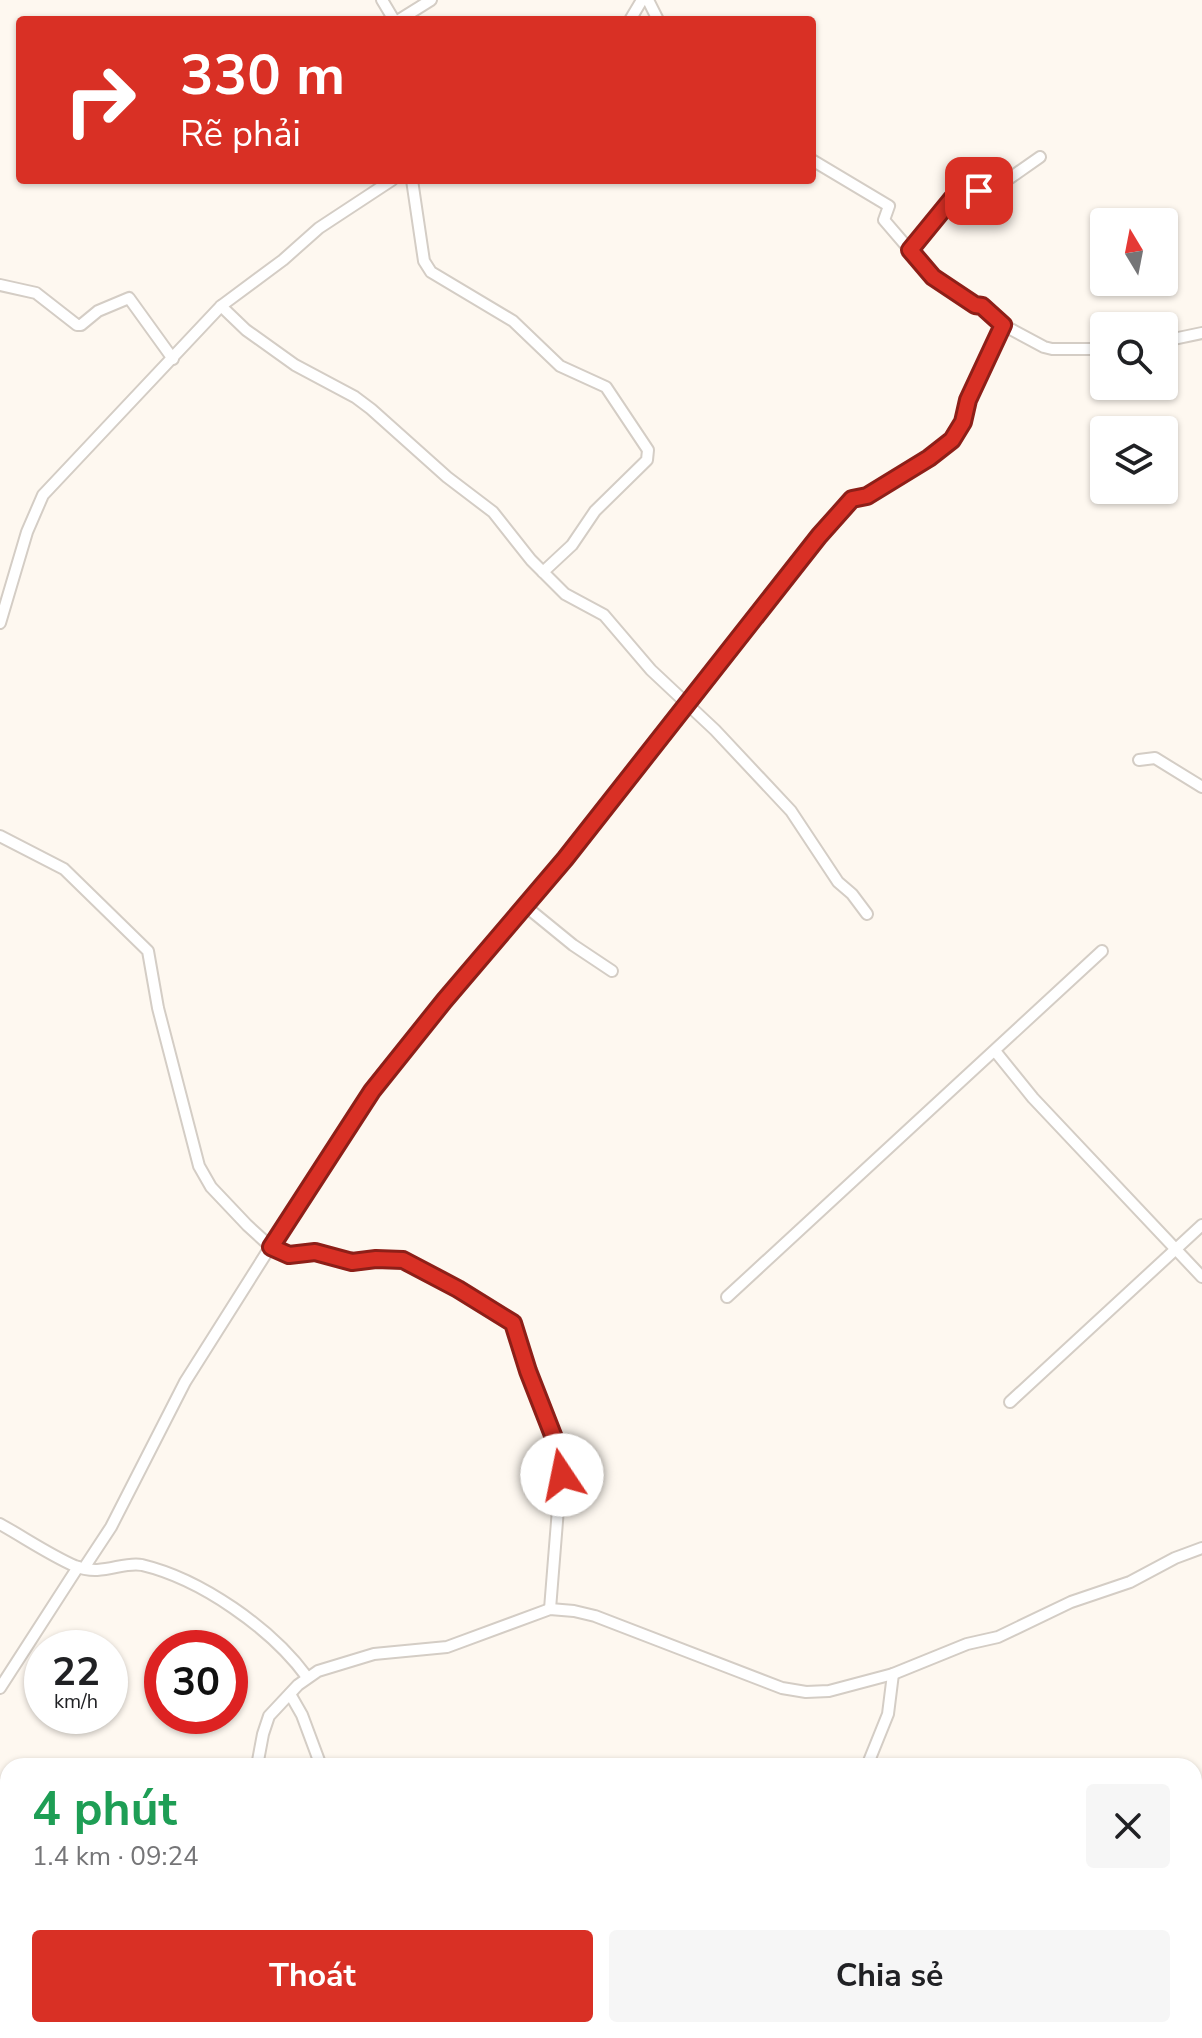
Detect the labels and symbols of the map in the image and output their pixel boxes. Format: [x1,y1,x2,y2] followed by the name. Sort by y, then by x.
[945,157,1013,225] pin
[1090,208,1178,296] north arrow
[520,1433,604,1517] position arrow
[144,1630,248,1734] speed limit sign: 30

